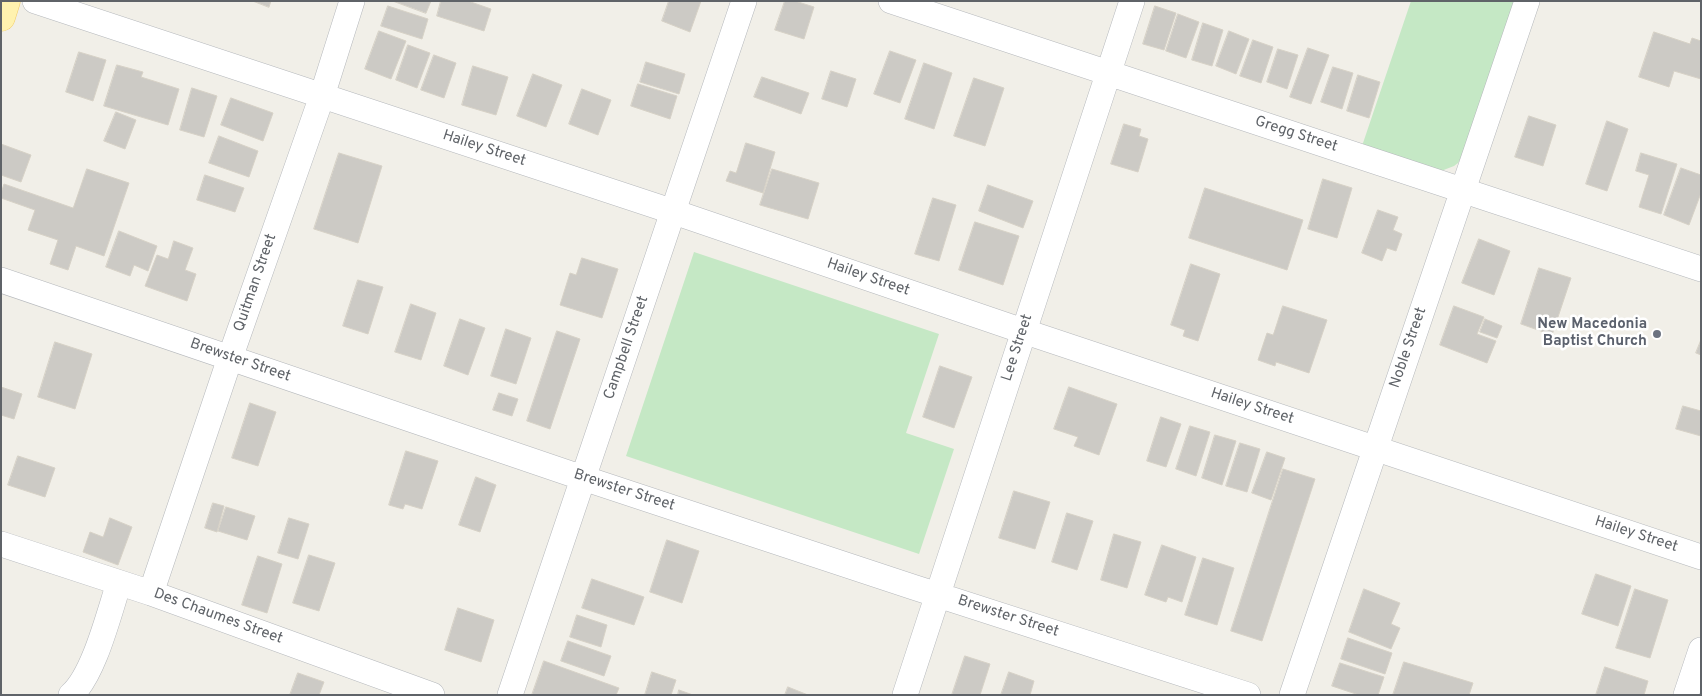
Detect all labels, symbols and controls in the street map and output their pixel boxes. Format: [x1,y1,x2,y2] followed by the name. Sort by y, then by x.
[1252,113,1340,157] street label: Gregg Street
[440,127,528,171] street label: Hailey Street
[231,232,281,334] street label: Quitman Street
[824,255,912,301] street label: Hailey Street
[601,294,653,402] street label: Campbell Street
[1387,305,1431,391] street label: Noble Street
[999,312,1037,384] street label: Lee Street
[1537,316,1647,351] place label: New Macedonia Baptist Church
[1651,328,1663,340] marker: New Macedonia Baptist Church
[187,335,293,387] street label: Brewster Street
[1208,385,1296,429] street label: Hailey Street
[571,466,677,516] street label: Brewster Street
[1592,513,1680,557] street label: Hailey Street
[151,585,285,649] street label: Des Chaumes Street
[955,592,1061,642] street label: Brewster Street

